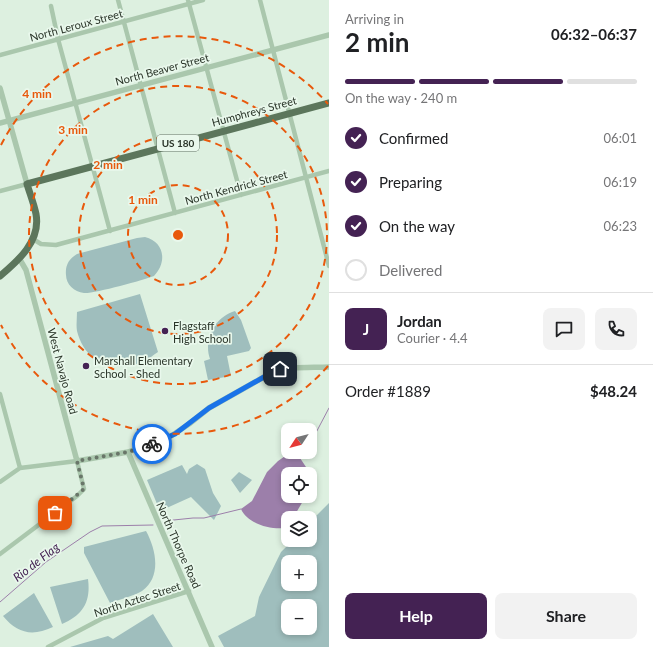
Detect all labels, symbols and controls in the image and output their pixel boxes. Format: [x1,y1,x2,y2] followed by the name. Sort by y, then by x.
[28,6,124,44] street label: North Leroux Street
[345,11,404,27] text: Arriving in
[551,25,637,43] text: 06:32–06:37
[345,26,409,58] text: 2 min
[114,50,210,88] street label: North Beaver Street
[22,86,52,101] text: 4 min
[345,90,457,106] text: On the way · 240 m
[210,93,298,129] street label: Humphreys Street
[58,122,88,137] text: 3 min
[345,127,367,149] icon: check
[379,129,448,147] text: Confirmed
[604,130,637,146] text: 06:01
[157,135,199,151] road number: US 180
[93,157,123,172] text: 2 min
[183,167,289,207] street label: North Kendrick Street
[345,171,367,193] icon: check
[379,173,442,191] text: Preparing
[604,174,637,190] text: 06:19
[128,192,158,207] text: 1 min
[345,215,367,237] icon: check
[379,217,455,235] text: On the way
[604,218,637,234] text: 06:23
[171,228,185,242] centre of rings
[379,261,442,279] text: Delivered
[543,308,585,350] button: chat
[595,308,637,350] button: phone
[397,312,442,330] text: Jordan
[173,319,231,345] place label: Flagstaff High School
[363,320,369,338] text: J
[45,326,81,416] street label: West Navajo Road
[160,326,170,336] marker: Flagstaff High School
[397,330,468,346] text: Courier · 4.4
[263,352,297,386] pin
[94,354,193,380] place label: Marshall Elementary School - Shed
[269,358,291,380] icon: home
[81,361,91,371] marker: Marshall Elementary School - Shed
[345,382,431,400] text: Order #1889
[590,382,637,400] text: $48.24
[281,423,317,459] north arrow
[281,423,317,635] map controls
[132,424,172,464] courier
[141,433,163,455] icon: bike
[281,467,317,503] button: locate
[38,496,72,530] pin
[154,500,204,590] street label: North Thorpe Road
[44,502,66,524] icon: bag
[281,511,317,547] button: layers
[10,539,62,585] water label: Rio de Flag
[281,555,317,591] button: +
[92,579,182,619] street label: North Aztec Street
[345,593,487,639] button: Help
[495,593,637,639] button: Share
[281,599,317,635] button: −

